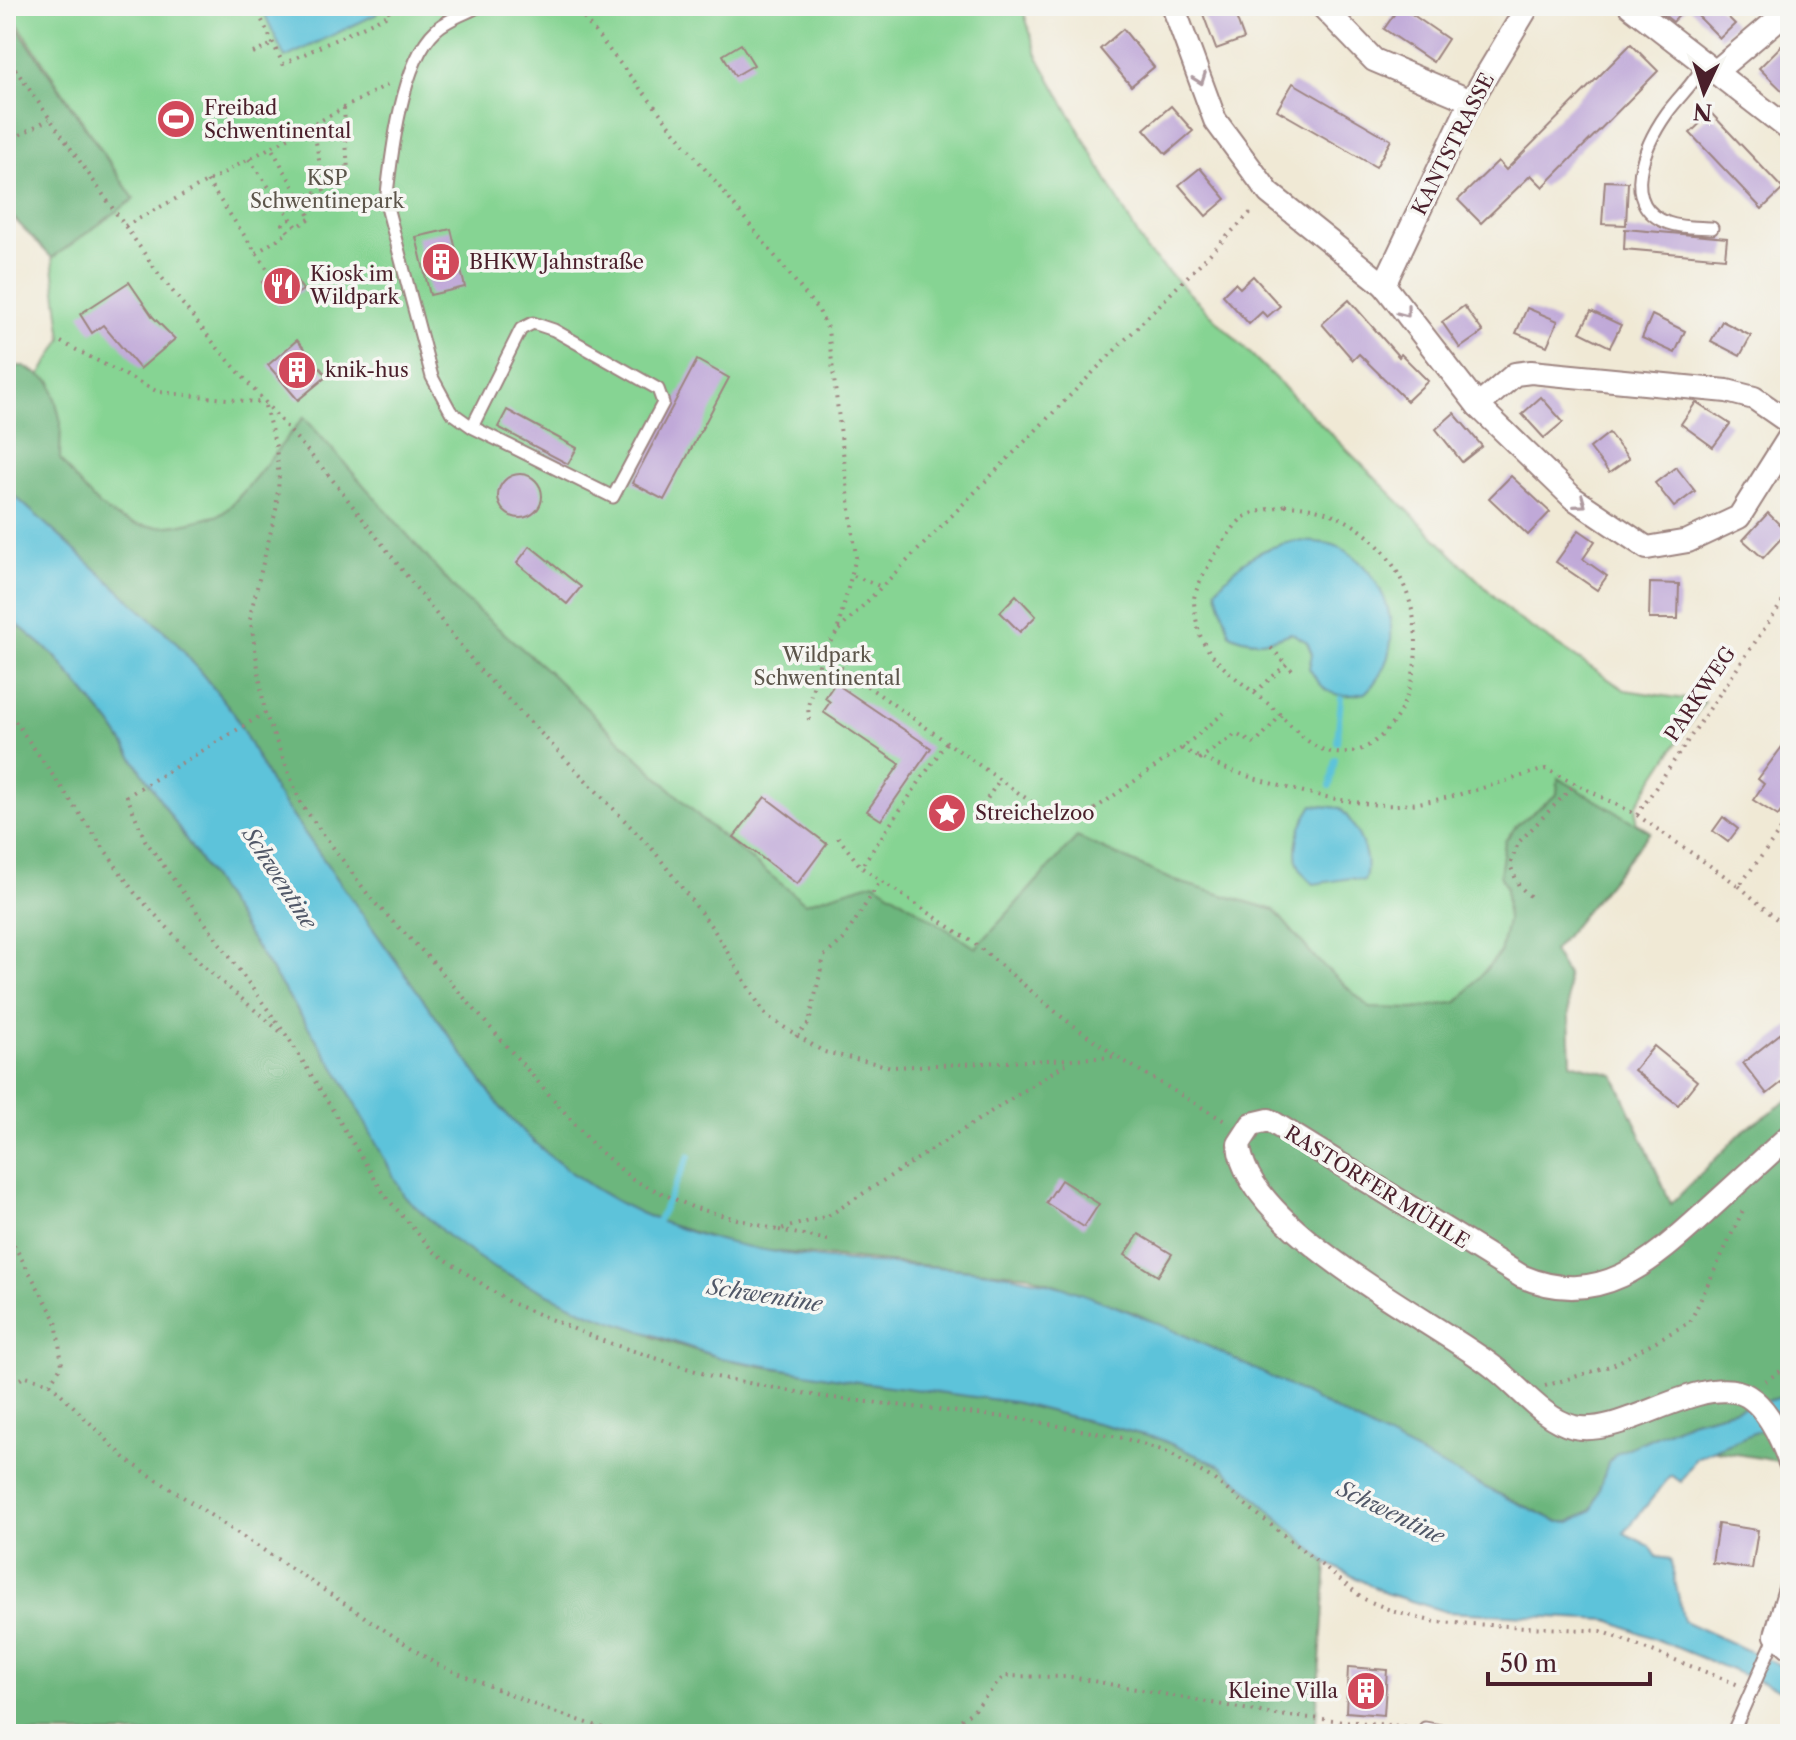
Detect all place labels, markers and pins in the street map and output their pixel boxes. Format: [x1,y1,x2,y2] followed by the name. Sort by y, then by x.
[204,96,351,143] place label: Freibad Schwentinental
[155,98,197,140] sports icon: Freibad Schwentinental
[420,241,462,283] building icon: BHKW Jahnstraße
[469,250,644,274] place label: BHKW Jahnstraße
[309,262,400,309] place label: Kiosk im Wildpark
[261,265,303,307] restaurant icon: Kiosk im Wildpark
[276,349,318,391] building icon: knik-hus
[325,358,409,382] place label: knik-hus
[926,792,968,834] place icon: Streichelzoo
[975,801,1095,825] place label: Streichelzoo
[1345,1670,1387,1712] building icon: Kleine Villa
[1228,1679,1338,1703] place label: Kleine Villa

